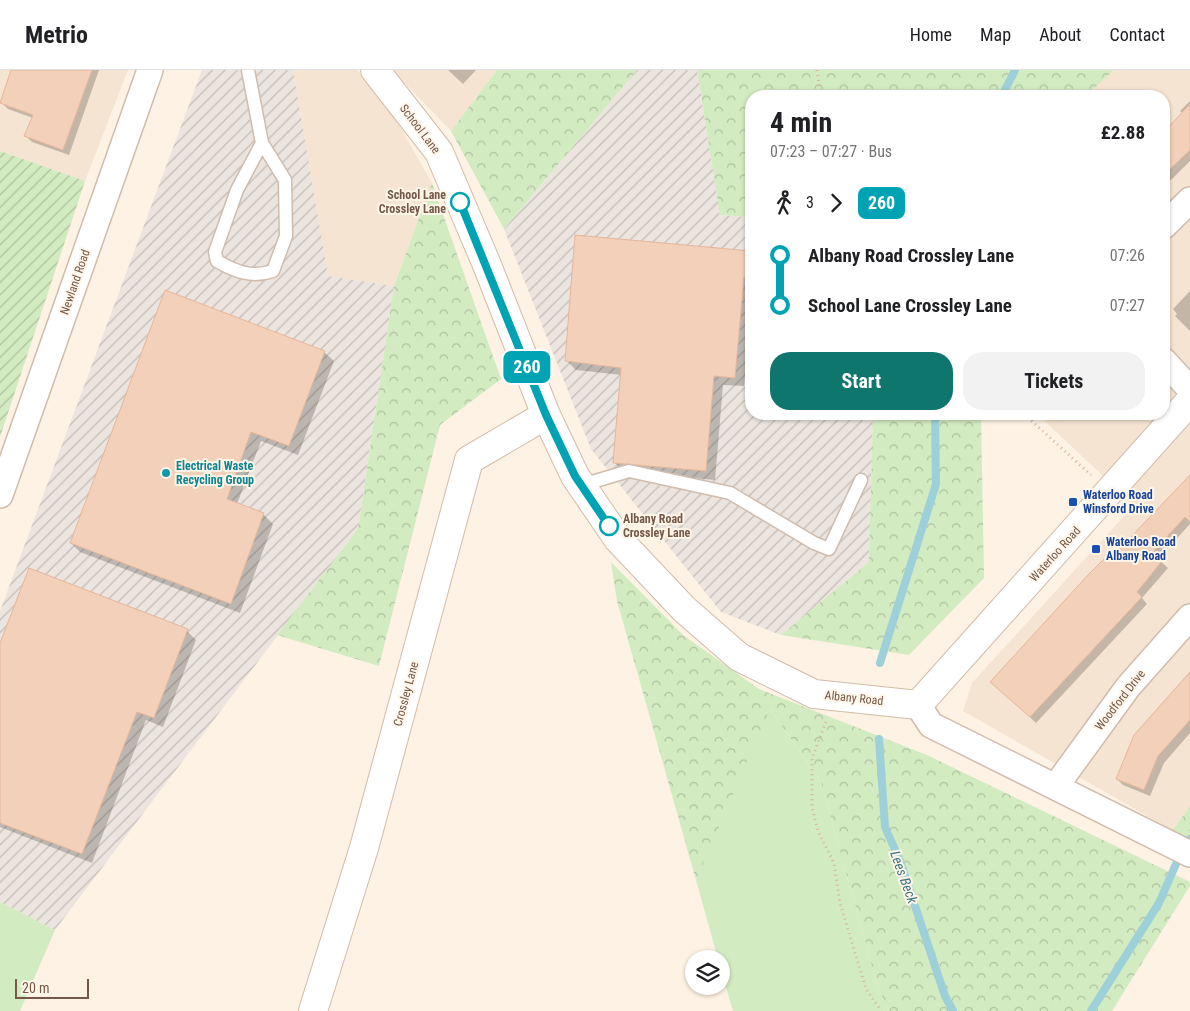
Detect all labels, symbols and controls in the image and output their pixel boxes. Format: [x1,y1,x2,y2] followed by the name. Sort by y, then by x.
[25,21,88,49] text: Metrio
[910,24,952,45] text: Home
[980,24,1011,45] text: Map
[1039,24,1081,45] text: About
[1109,24,1165,45] text: Contact
[397,102,443,157] street label: School Lane
[770,106,832,139] text: 4 min
[1101,121,1145,144] text: £2.88
[770,142,892,161] text: 07:23 – 07:27 · Bus
[379,188,446,216] place label: School Lane Crossley Lane
[770,189,798,217] icon: walk
[822,189,850,217] icon: forward
[450,192,470,212] marker: School Lane Crossley Lane
[868,192,895,213] text: 260
[806,193,814,212] text: 3
[808,244,1014,267] text: Albany Road Crossley Lane
[1110,246,1145,265] text: 07:26
[57,248,93,316] street label: Newland Road
[808,294,1012,317] text: School Lane Crossley Lane
[1110,296,1145,315] text: 07:27
[498,351,556,383] line badge: 260
[770,352,953,410] button: Start
[963,352,1145,410] button: Tickets
[513,356,541,377] text: 260
[176,459,254,487] place label: Electrical Waste Recycling Group
[160,467,172,479] marker: Electrical Waste Recycling Group
[1083,488,1154,516] place label: Waterloo Road Winsford Drive
[1067,496,1079,508] marker: Waterloo Road Winsford Drive
[623,512,691,540] place label: Albany Road Crossley Lane
[599,516,619,536] marker: Albany Road Crossley Lane
[1027,524,1083,584] street label: Waterloo Road
[1106,535,1176,563] place label: Waterloo Road Albany Road
[1090,543,1102,555] marker: Waterloo Road Albany Road
[391,660,421,728] street label: Crossley Lane
[1092,667,1148,733] street label: Woodford Drive
[824,688,884,708] street label: Albany Road
[887,849,921,906] water label: Lees Beck
[685,950,730,995] map controls
[685,950,730,995] button: layers
[15,976,89,999] scale bar
[22,980,50,996] text: 20 m

